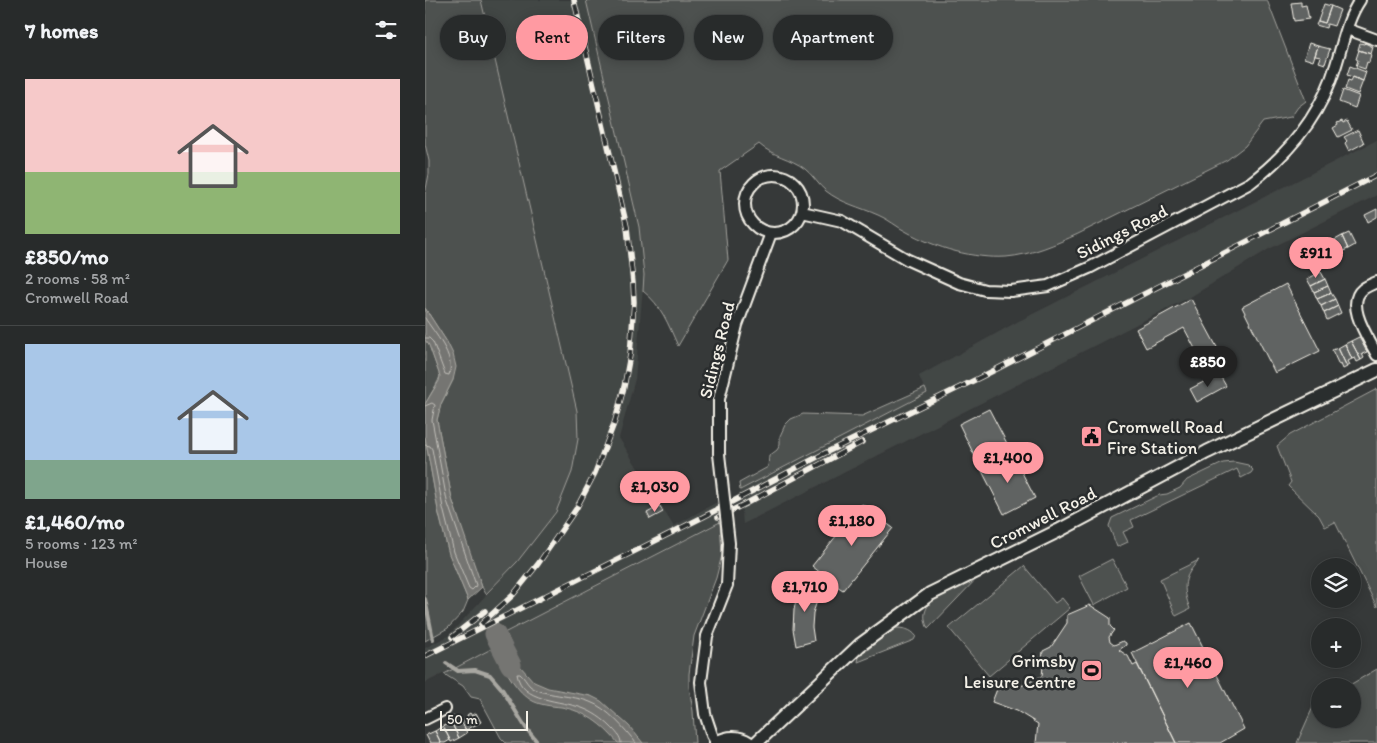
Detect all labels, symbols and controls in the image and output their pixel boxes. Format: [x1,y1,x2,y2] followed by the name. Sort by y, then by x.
[440,15,506,60] chip: Buy
[516,15,588,60] chip: Rent
[598,15,684,60] chip: Filters
[694,15,763,60] chip: New
[773,15,893,60] chip: Apartment
[372,16,400,44] icon: filters
[25,18,99,43] text: 7 homes
[168,111,258,201] icon: home
[1073,200,1172,264] street label: Sidings Road
[1286,236,1346,279] pin: £911
[1300,243,1332,262] text: £911
[25,244,109,269] text: £850/mo
[25,269,130,288] text: 2 rooms · 58 m²
[25,288,129,307] text: Cromwell Road
[694,299,740,401] street label: Sidings Road
[1178,346,1238,388] pin: £850
[1190,352,1226,371] text: £850
[168,377,258,467] icon: home
[1107,416,1224,459] place label: Cromwell Road Fire Station
[1079,425,1103,449] public building icon: Cromwell Road Fire Station
[967,442,1049,484] pin: £1,400
[983,448,1033,467] text: £1,400
[614,470,696,513] pin: £1,030
[631,477,679,496] text: £1,030
[986,482,1100,554] street label: Cromwell Road
[811,504,893,547] pin: £1,180
[25,509,125,534] text: £1,460/mo
[829,511,875,530] text: £1,180
[25,534,137,553] text: 5 rooms · 123 m²
[25,553,68,572] text: House
[1311,558,1361,728] map controls
[1311,558,1361,608] button: layers
[764,570,846,613] pin: £1,710
[783,577,828,596] text: £1,710
[1311,618,1361,668] button: +
[1147,646,1229,689] pin: £1,460
[964,650,1077,693] place label: Grimsby Leisure Centre
[1164,653,1212,672] text: £1,460
[1080,659,1104,683] sports icon: Grimsby Leisure Centre
[1311,678,1361,728] button: −
[440,708,527,731] scale bar
[447,711,478,728] text: 50 m

